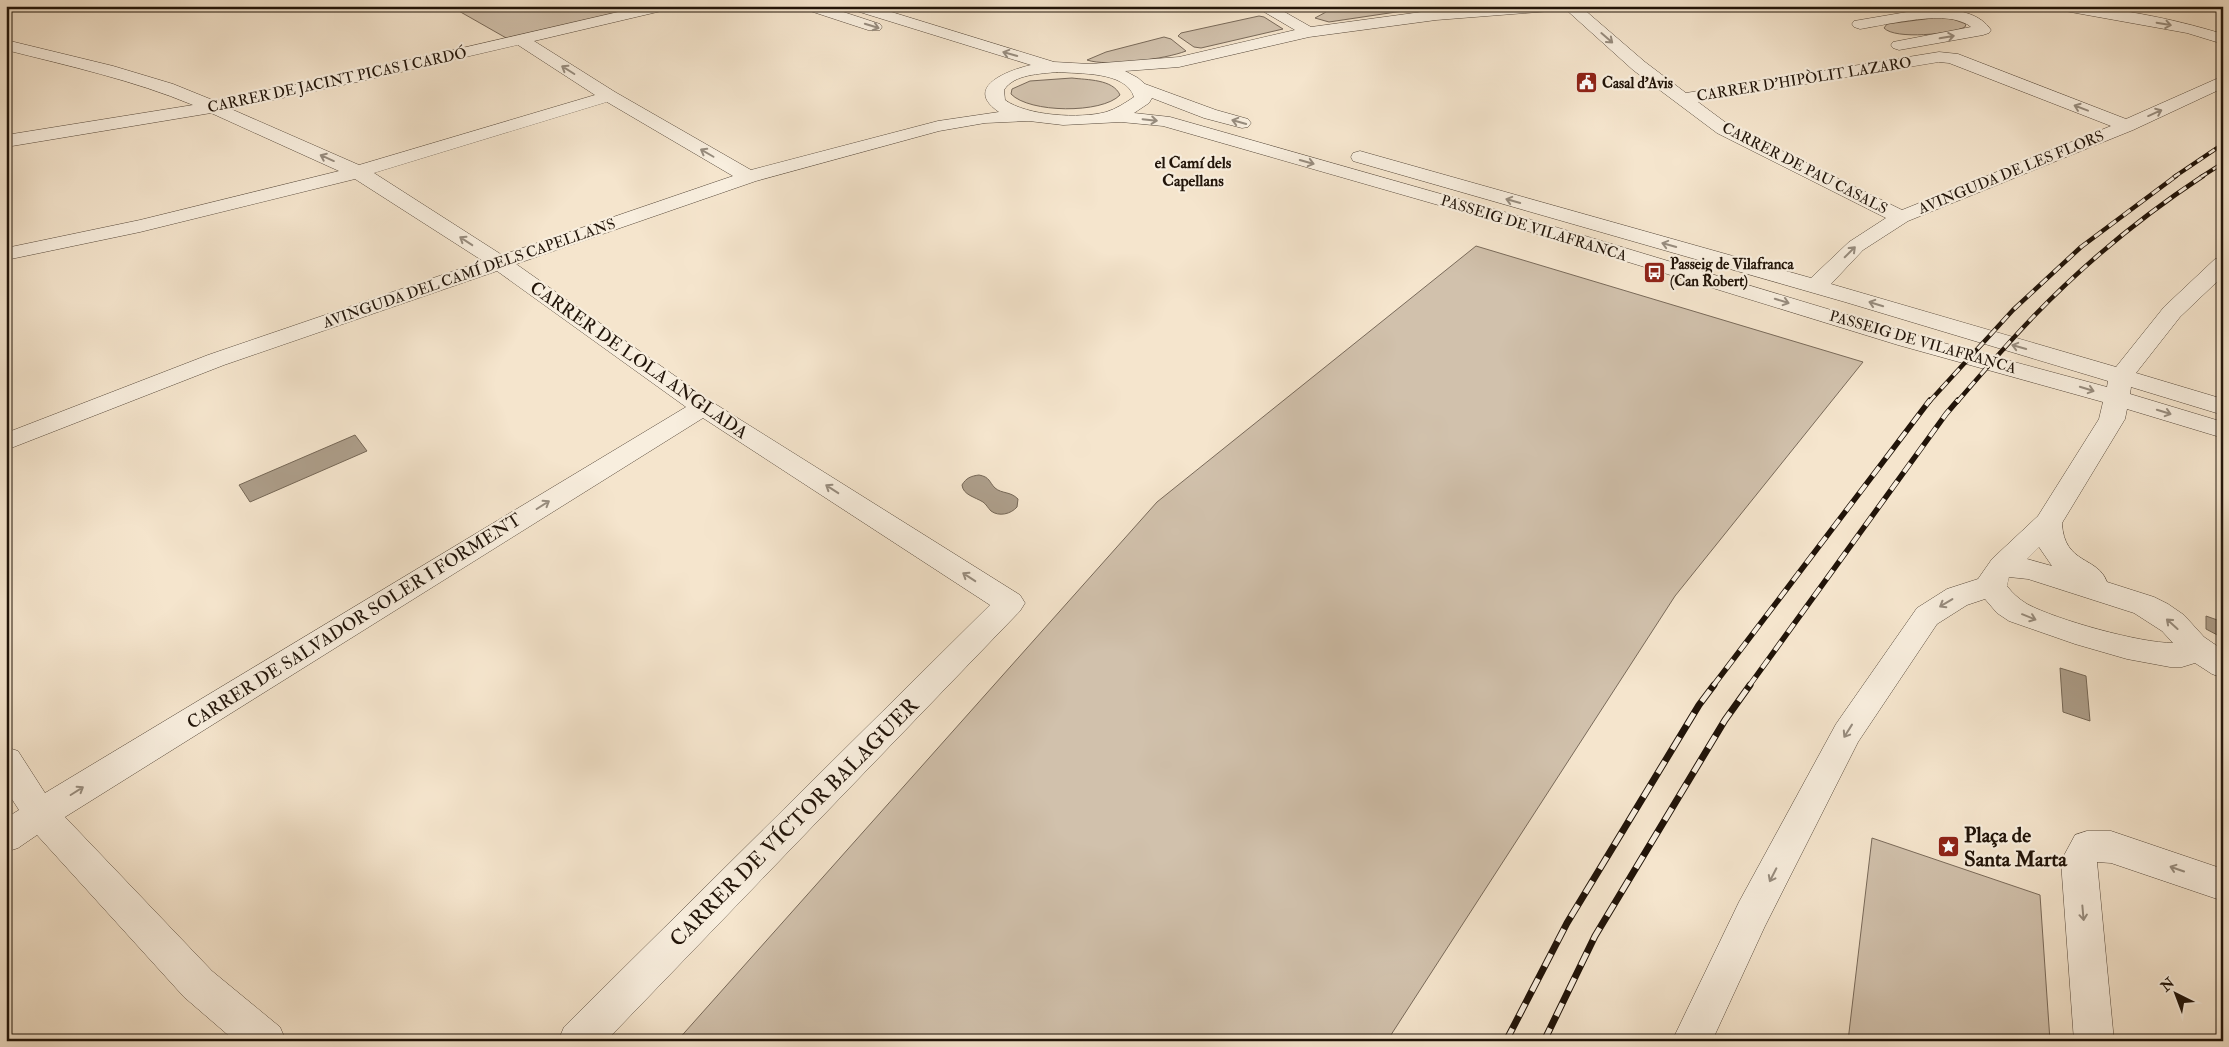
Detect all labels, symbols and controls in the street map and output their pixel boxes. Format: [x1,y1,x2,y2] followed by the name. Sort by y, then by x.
[2156,20,2172,30] one-way arrow
[864,22,880,32] one-way arrow
[1938,31,1954,41] one-way arrow
[1600,32,1613,44] one-way arrow
[205,42,469,118] street label: CARRER DE JACINT PICAS I CARDÓ
[1003,49,1019,58] one-way arrow
[1695,52,1913,106] street label: CARRER D'HIPÒLIT LAZARO
[561,64,575,74] one-way arrow
[1574,71,1598,95] public building icon: Casal d'Avis
[1602,74,1673,93] place label: Casal d'Avis
[2074,103,2089,112] one-way arrow
[2147,107,2162,117] one-way arrow
[1142,115,1158,124] one-way arrow
[1231,117,1247,127] one-way arrow
[1719,118,1891,219] street label: CARRER DE PAU CASALS
[1914,126,2107,219] street label: AVINGUDA DE LES FLORS
[701,147,715,157] one-way arrow
[320,153,335,163] one-way arrow
[1155,153,1232,192] district label: el Camí dels Capellans
[1298,157,1314,167] one-way arrow
[1438,191,1630,266] street label: PASSEIG DE VILAFRANCA
[1505,195,1521,205] one-way arrow
[319,213,618,333] street label: AVINGUDA DEL CAMÍ DELS CAPELLANS
[460,236,474,246] one-way arrow
[1661,240,1677,249] one-way arrow
[1844,246,1856,259] one-way arrow
[1670,255,1794,291] place label: Passeig de Vilafranca (Can Robert)
[1642,261,1666,285] bus stop icon: Passeig de Vilafranca (Can Robert)
[525,276,752,445] street label: CARRER DE LOLA ANGLADA
[1774,296,1790,306] one-way arrow
[1868,299,1884,309] one-way arrow
[1827,307,2019,378] street label: PASSEIG DE VILAFRANCA
[2011,341,2027,351] one-way arrow
[2078,384,2094,394] one-way arrow
[2155,408,2171,418] one-way arrow
[826,484,840,494] one-way arrow
[536,500,550,510] one-way arrow
[183,508,526,735] street label: CARRER DE SALVADOR SOLER I FORMENT
[963,572,977,582] one-way arrow
[1940,599,1954,609] one-way arrow
[2021,613,2036,622] one-way arrow
[2166,618,2179,629] one-way arrow
[664,691,925,953] street label: CARRER DE VÍCTOR BALAGUER
[1843,724,1854,738] one-way arrow
[69,786,83,796] one-way arrow
[1964,822,2068,873] place label: Plaça de Santa Marta
[1936,835,1960,859] place icon: Plaça de Santa Marta
[2169,864,2185,873] one-way arrow
[1768,867,1777,882] one-way arrow
[2079,905,2088,921] one-way arrow
[2152,970,2202,1020] north arrow
[2157,974,2178,996] text: N

